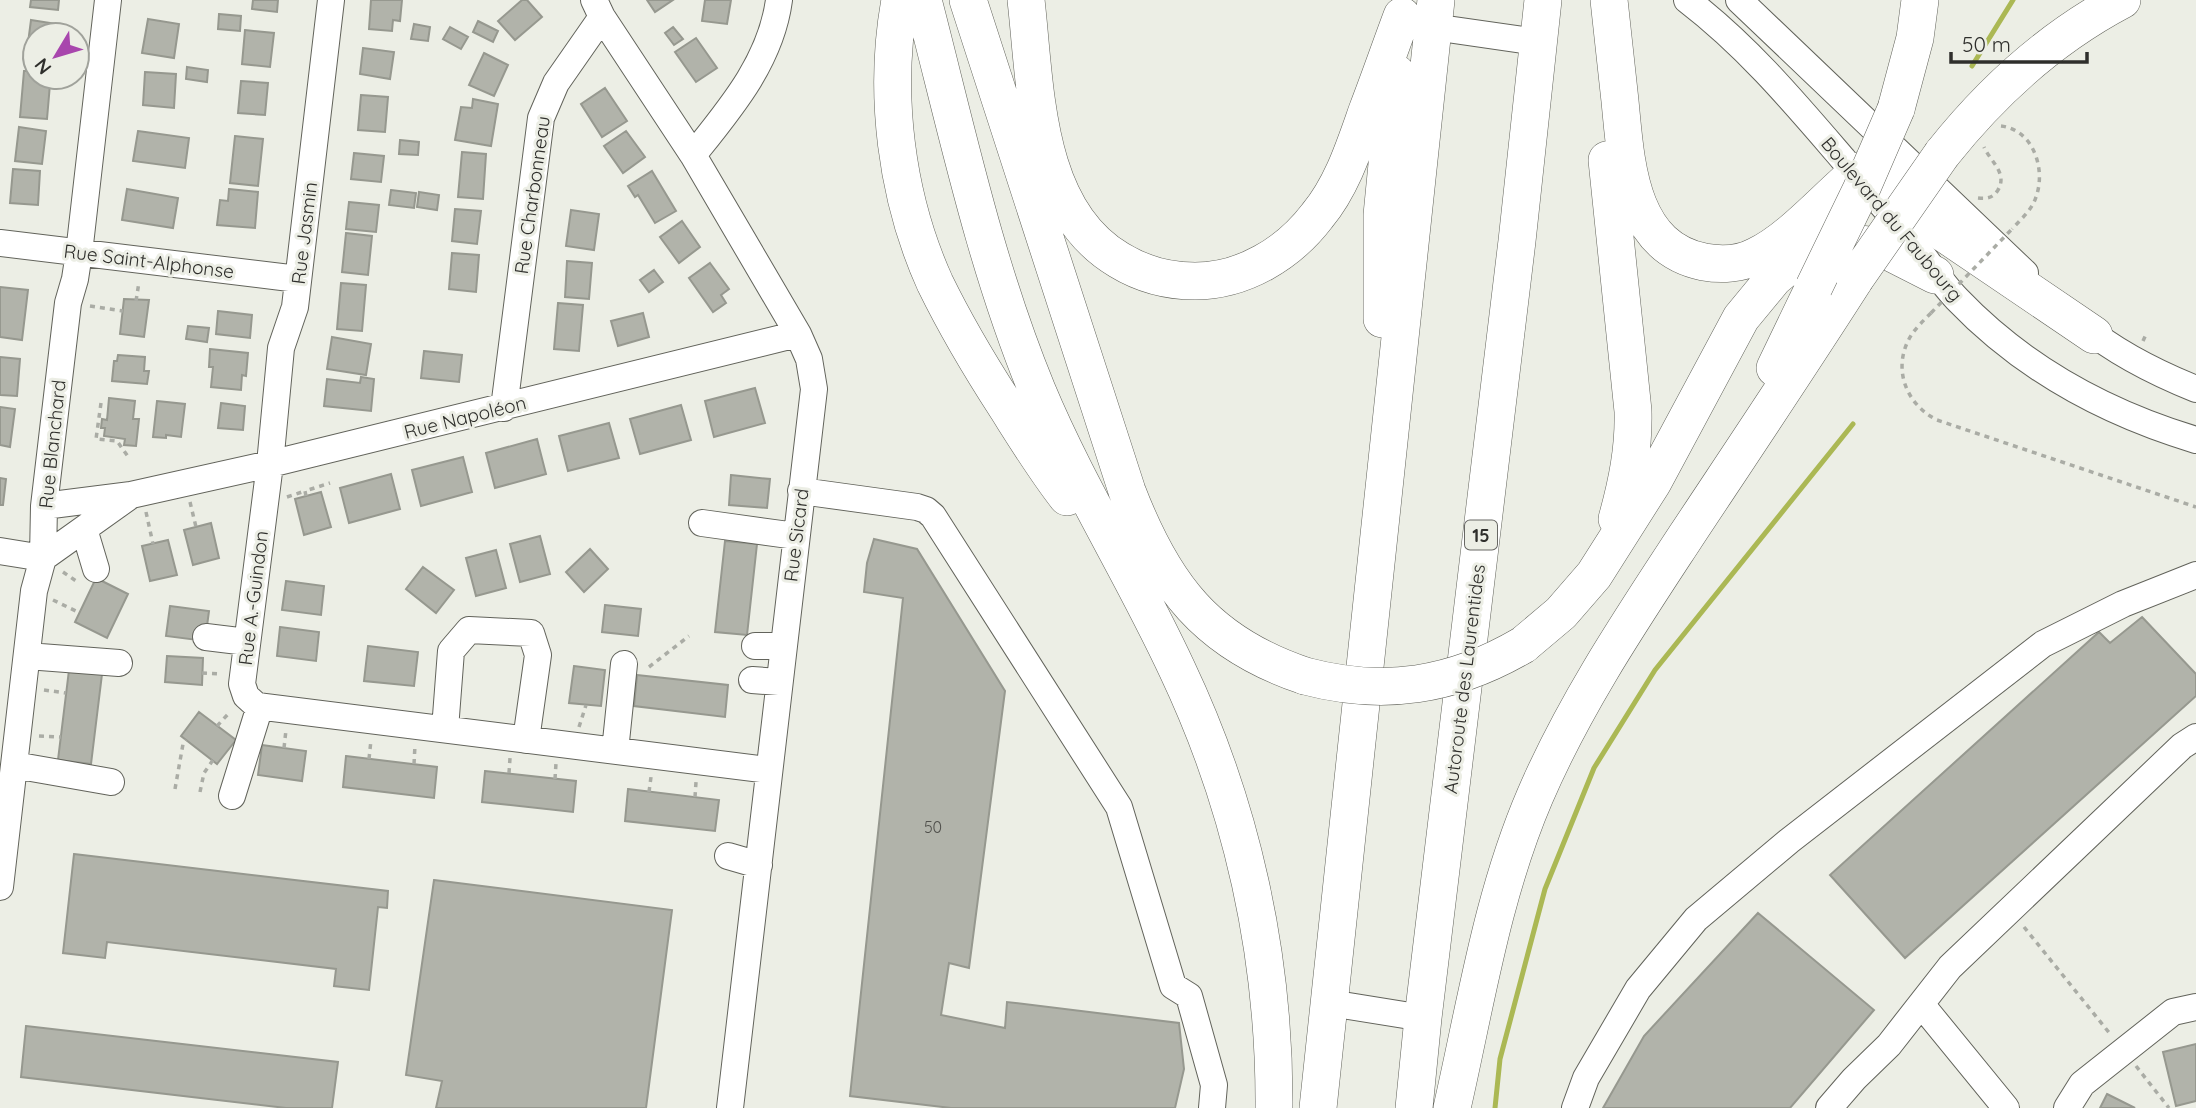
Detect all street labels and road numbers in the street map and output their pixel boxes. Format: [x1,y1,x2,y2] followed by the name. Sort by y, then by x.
[509,115,555,275] street label: Rue Charbonneau
[1816,132,1968,306] street label: Boulevard du Faubourg
[286,180,322,286] street label: Rue Jasmin
[62,239,236,283] street label: Rue Saint-Alphonse
[33,379,71,509] street label: Rue Blanchard
[401,390,529,444] street label: Rue Napoléon
[778,487,814,583] street label: Rue Sicard
[1465,520,1497,550] road number: 15
[233,529,273,667] street label: Rue A.-Guindon
[1438,563,1490,795] street label: Autoroute des Laurentides

